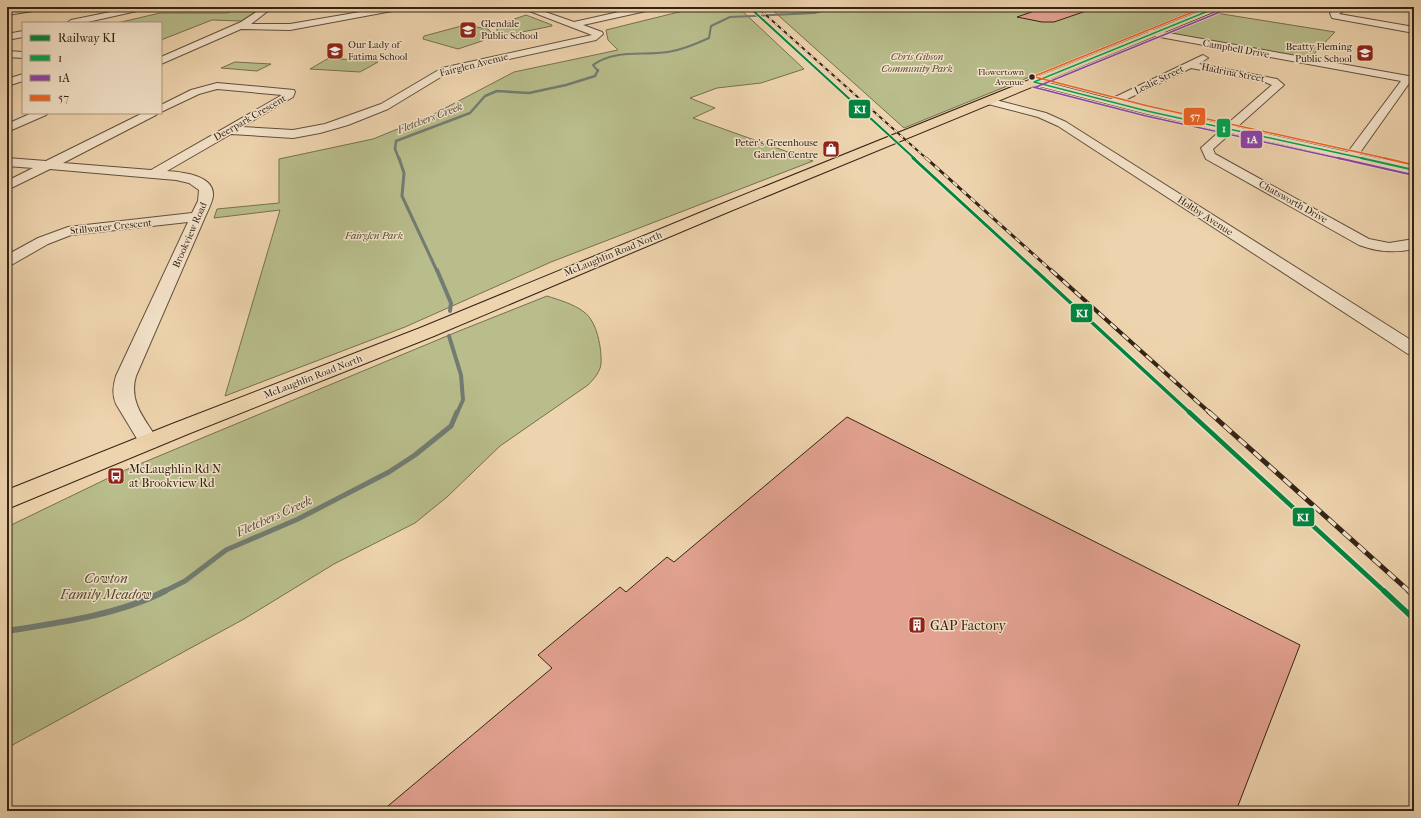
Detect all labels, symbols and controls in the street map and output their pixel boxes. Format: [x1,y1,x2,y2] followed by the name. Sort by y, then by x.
[481,18,538,42] place label: Glendale Public School
[458,20,478,40] school or university icon: Glendale Public School
[22,22,162,114] legend
[58,31,116,45] text: Railway KI
[1202,37,1270,61] street label: Campbell Drive
[348,39,408,63] place label: Our Lady of Fatima School
[325,41,345,61] school or university icon: Our Lady of Fatima School
[1286,41,1353,65] place label: Beatty Fleming Public School
[1355,43,1375,63] school or university icon: Beatty Fleming Public School
[58,51,62,65] text: 1
[438,51,510,79] street label: Fairglen Avenue
[881,51,953,75] park label: Chris Gibson Community Park
[1200,61,1266,85] street label: Hadrina Street
[1132,63,1186,97] street label: Leslie Street
[978,67,1025,87] place label: Flowertown Avenue
[58,71,70,85] text: 1A
[1027,72,1037,82] marker: Flowertown Avenue
[58,91,69,105] text: 57
[212,92,289,144] street label: Deerpark Crescent
[395,99,465,137] water label: Fletchers Creek
[848,99,871,119] line badge: KI
[854,103,867,116] text: KI
[1183,107,1206,126] line badge: 57
[1190,110,1201,123] text: 57
[1216,118,1231,138] line badge: 1
[1222,122,1226,135] text: 1
[1240,130,1263,149] line badge: 1A
[1246,133,1258,146] text: 1A
[735,137,818,161] place label: Peter's Greenhouse Garden Centre
[821,139,841,159] shop icon: Peter's Greenhouse Garden Centre
[1257,178,1329,226] street label: Chatsworth Drive
[1175,194,1235,238] street label: Holtby Avenue
[170,200,210,270] street label: Brookview Road
[70,217,153,237] street label: Stillwater Crescent
[562,229,664,279] street label: McLaughlin Road North
[344,230,403,242] park label: Fairglen Park
[1070,303,1093,323] line badge: KI
[1076,307,1089,320] text: KI
[262,353,364,401] street label: McLaughlin Road North
[129,462,221,490] place label: McLaughlin Rd N at Brookview Rd
[106,466,126,486] bus stop icon: McLaughlin Rd N at Brookview Rd
[233,493,314,540] water label: Fletchers Creek
[1292,507,1315,527] line badge: KI
[1297,511,1310,524] text: KI
[59,570,152,603] park label: Cowton Family Meadow
[907,615,927,635] building icon: GAP Factory
[930,617,1006,634] place label: GAP Factory

